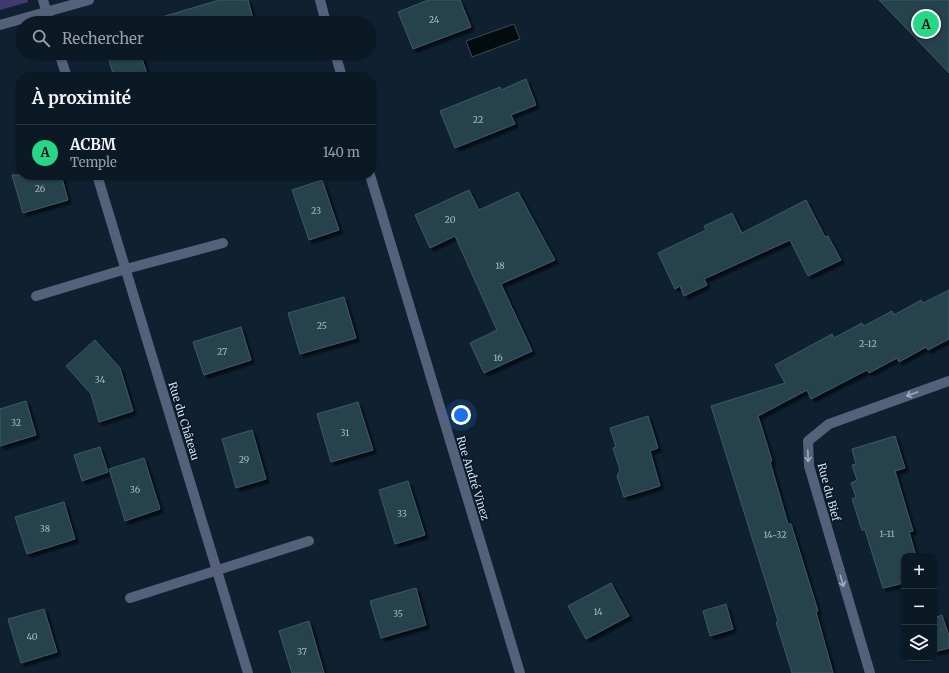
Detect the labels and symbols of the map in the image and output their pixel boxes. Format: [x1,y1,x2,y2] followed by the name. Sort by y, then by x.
[913,9,939,39] pin: A
[429,14,440,25] house number: 24
[473,114,483,125] house number: 22
[35,183,46,194] house number: 26
[311,205,321,216] house number: 23
[445,214,456,225] house number: 20
[495,260,505,271] house number: 18
[317,320,327,331] house number: 25
[859,338,877,349] house number: 2-12
[217,346,227,357] house number: 27
[493,352,503,363] house number: 16
[95,374,106,385] house number: 34
[165,380,203,462] street label: Rue du Château
[906,391,919,398] one-way arrow
[451,405,471,425] your location
[11,417,21,428] house number: 32
[341,427,349,438] house number: 31
[454,434,492,522] street label: Rue André Vinez
[805,449,812,462] one-way arrow
[239,454,249,465] house number: 29
[815,461,844,523] street label: Rue du Bief
[130,484,141,495] house number: 36
[397,508,407,519] house number: 33
[40,523,50,534] house number: 38
[879,528,895,539] house number: 1-11
[763,529,787,540] house number: 14-32
[839,574,846,587] one-way arrow
[593,606,603,617] house number: 14
[393,608,403,619] house number: 35
[26,631,38,642] house number: 40
[297,646,307,657] house number: 37

